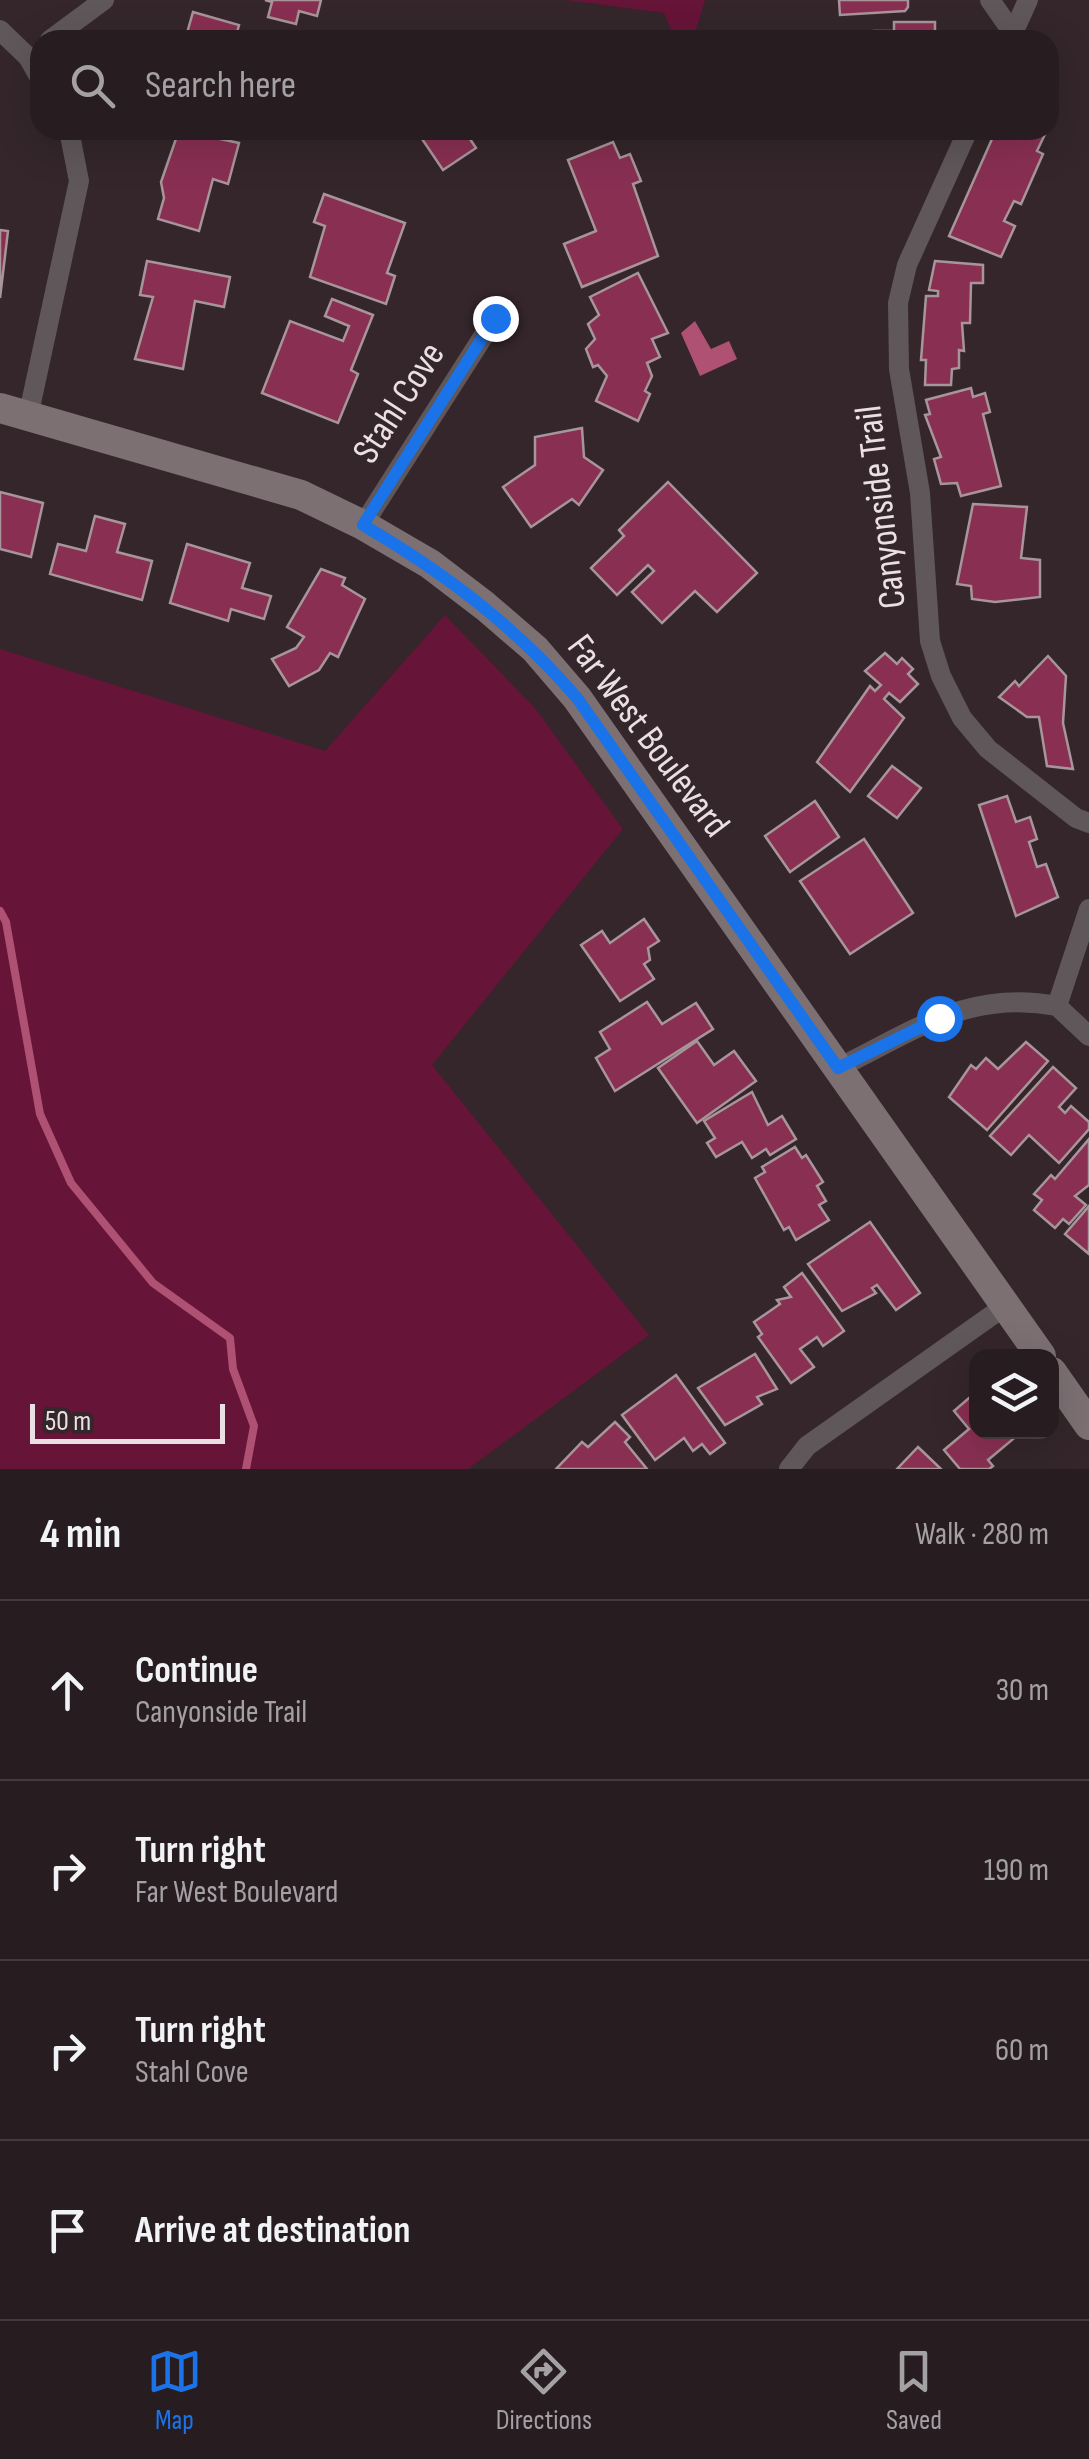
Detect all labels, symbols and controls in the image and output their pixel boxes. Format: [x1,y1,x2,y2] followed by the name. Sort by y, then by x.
[30,30,1059,140] search box
[65,58,120,113] icon: search
[145,63,296,108] text: Search here
[473,296,519,342] route end
[343,334,455,472] street label: Stahl Cove
[846,403,916,611] street label: Canyonside Trail
[557,626,739,846] street label: Far West Boulevard
[917,996,963,1042] route start
[969,1349,1059,1439] map controls
[969,1349,1059,1439] button: layers
[30,1399,225,1444] scale bar
[45,1405,91,1438] text: 50 m
[40,1509,121,1560] text: 4 min
[915,1515,1049,1554] text: Walk · 280 m
[135,1648,258,1693] text: Continue
[40,1663,95,1718] icon: ahead
[996,1671,1049,1710] text: 30 m
[135,1693,307,1732] text: Canyonside Trail
[135,1828,266,1873] text: Turn right
[40,1843,95,1898] icon: right
[984,1851,1049,1890] text: 190 m
[135,1873,338,1912] text: Far West Boulevard
[135,2008,266,2053] text: Turn right
[40,2023,95,2078] icon: right
[995,2031,1049,2070] text: 60 m
[135,2053,249,2092] text: Stahl Cove
[40,2203,95,2258] icon: arrive
[135,2208,410,2253] text: Arrive at destination
[147,2344,202,2437] tab: Map
[496,2344,592,2437] tab: Directions
[886,2344,942,2437] tab: Saved

